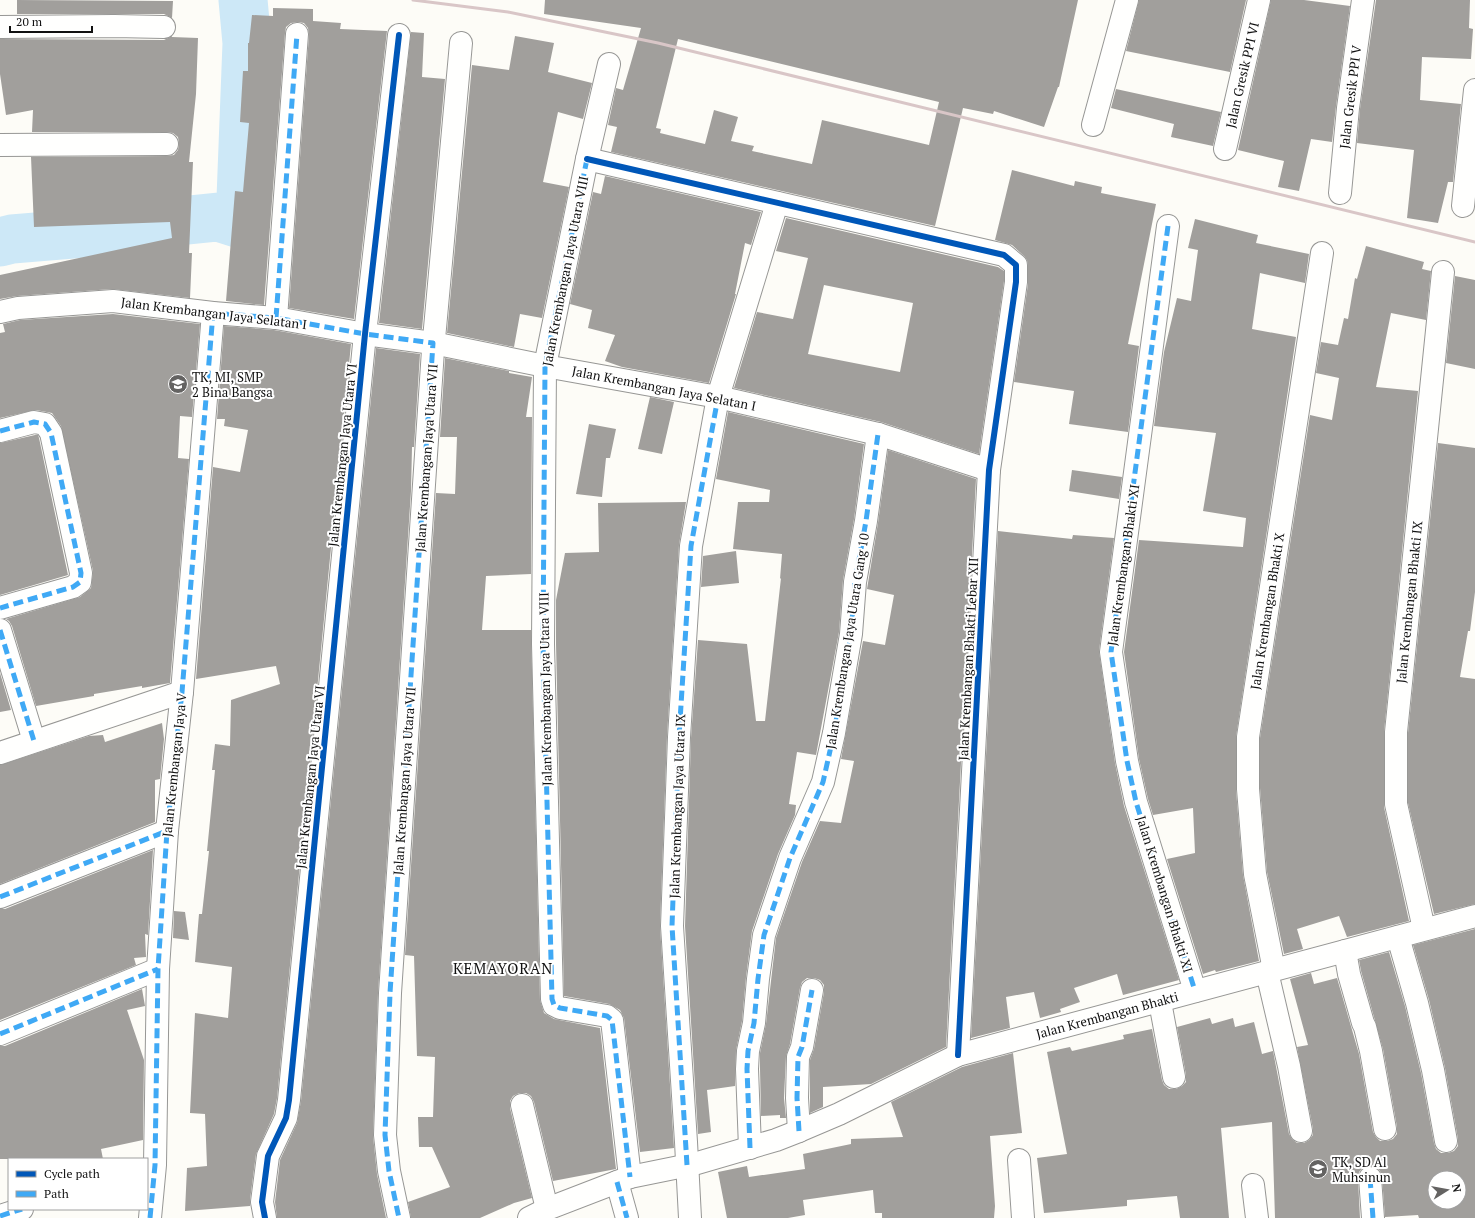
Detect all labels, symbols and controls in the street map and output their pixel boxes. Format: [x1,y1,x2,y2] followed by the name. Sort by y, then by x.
[10,8,92,34] scale bar
[16,14,43,29] text: 20 m
[1221,20,1263,130] street label: Jalan Gresik PPI VI
[1335,44,1365,150] street label: Jalan Gresik PPI V
[538,174,592,368] street label: Jalan Krembangan Jaya Utara VIII
[120,293,308,333] street label: Jalan Krembangan Jaya Selatan I
[570,361,758,415] street label: Jalan Krembangan Jaya Selatan I
[323,362,361,548] street label: Jalan Krembangan Jaya Utara VI
[410,363,442,553] street label: Jalan Krembangan Jaya Utara VII
[192,368,273,401] place label: TK, MI, SMP 2 Bina Bangsa
[167,373,189,395] school or university icon: TK, MI, SMP 2 Bina Bangsa
[1103,483,1143,647] street label: Jalan Krembangan Bhakti XI
[1392,520,1427,684] street label: Jalan Krembangan Bhakti IX
[1246,531,1288,691] street label: Jalan Krembangan Bhakti X
[821,532,873,750] street label: Jalan Krembangan Jaya Utara Gang 10
[954,557,982,761] street label: Jalan Krembangan Bhakti Lebar XII
[534,592,556,786] street label: Jalan Krembangan Jaya Utara VIII
[291,684,329,870] street label: Jalan Krembangan Jaya Utara VI
[388,686,420,876] street label: Jalan Krembangan Jaya Utara VII
[157,692,191,838] street label: Jalan Krembangan Jaya V
[665,713,689,899] street label: Jalan Krembangan Jaya Utara IX
[1133,813,1197,975] street label: Jalan Krembangan Bhakti XI
[453,958,553,978] district label: KEMAYORAN
[1034,987,1180,1043] street label: Jalan Krembangan Bhakti
[1332,1153,1391,1186] place label: TK, SD Al Muhsinun
[8,1158,148,1210] legend
[1307,1158,1329,1180] school or university icon: TK, SD Al Muhsinun
[44,1166,100,1181] text: Cycle path
[1427,1170,1467,1210] north arrow
[1449,1183,1465,1194] text: N
[44,1186,69,1201] text: Path

